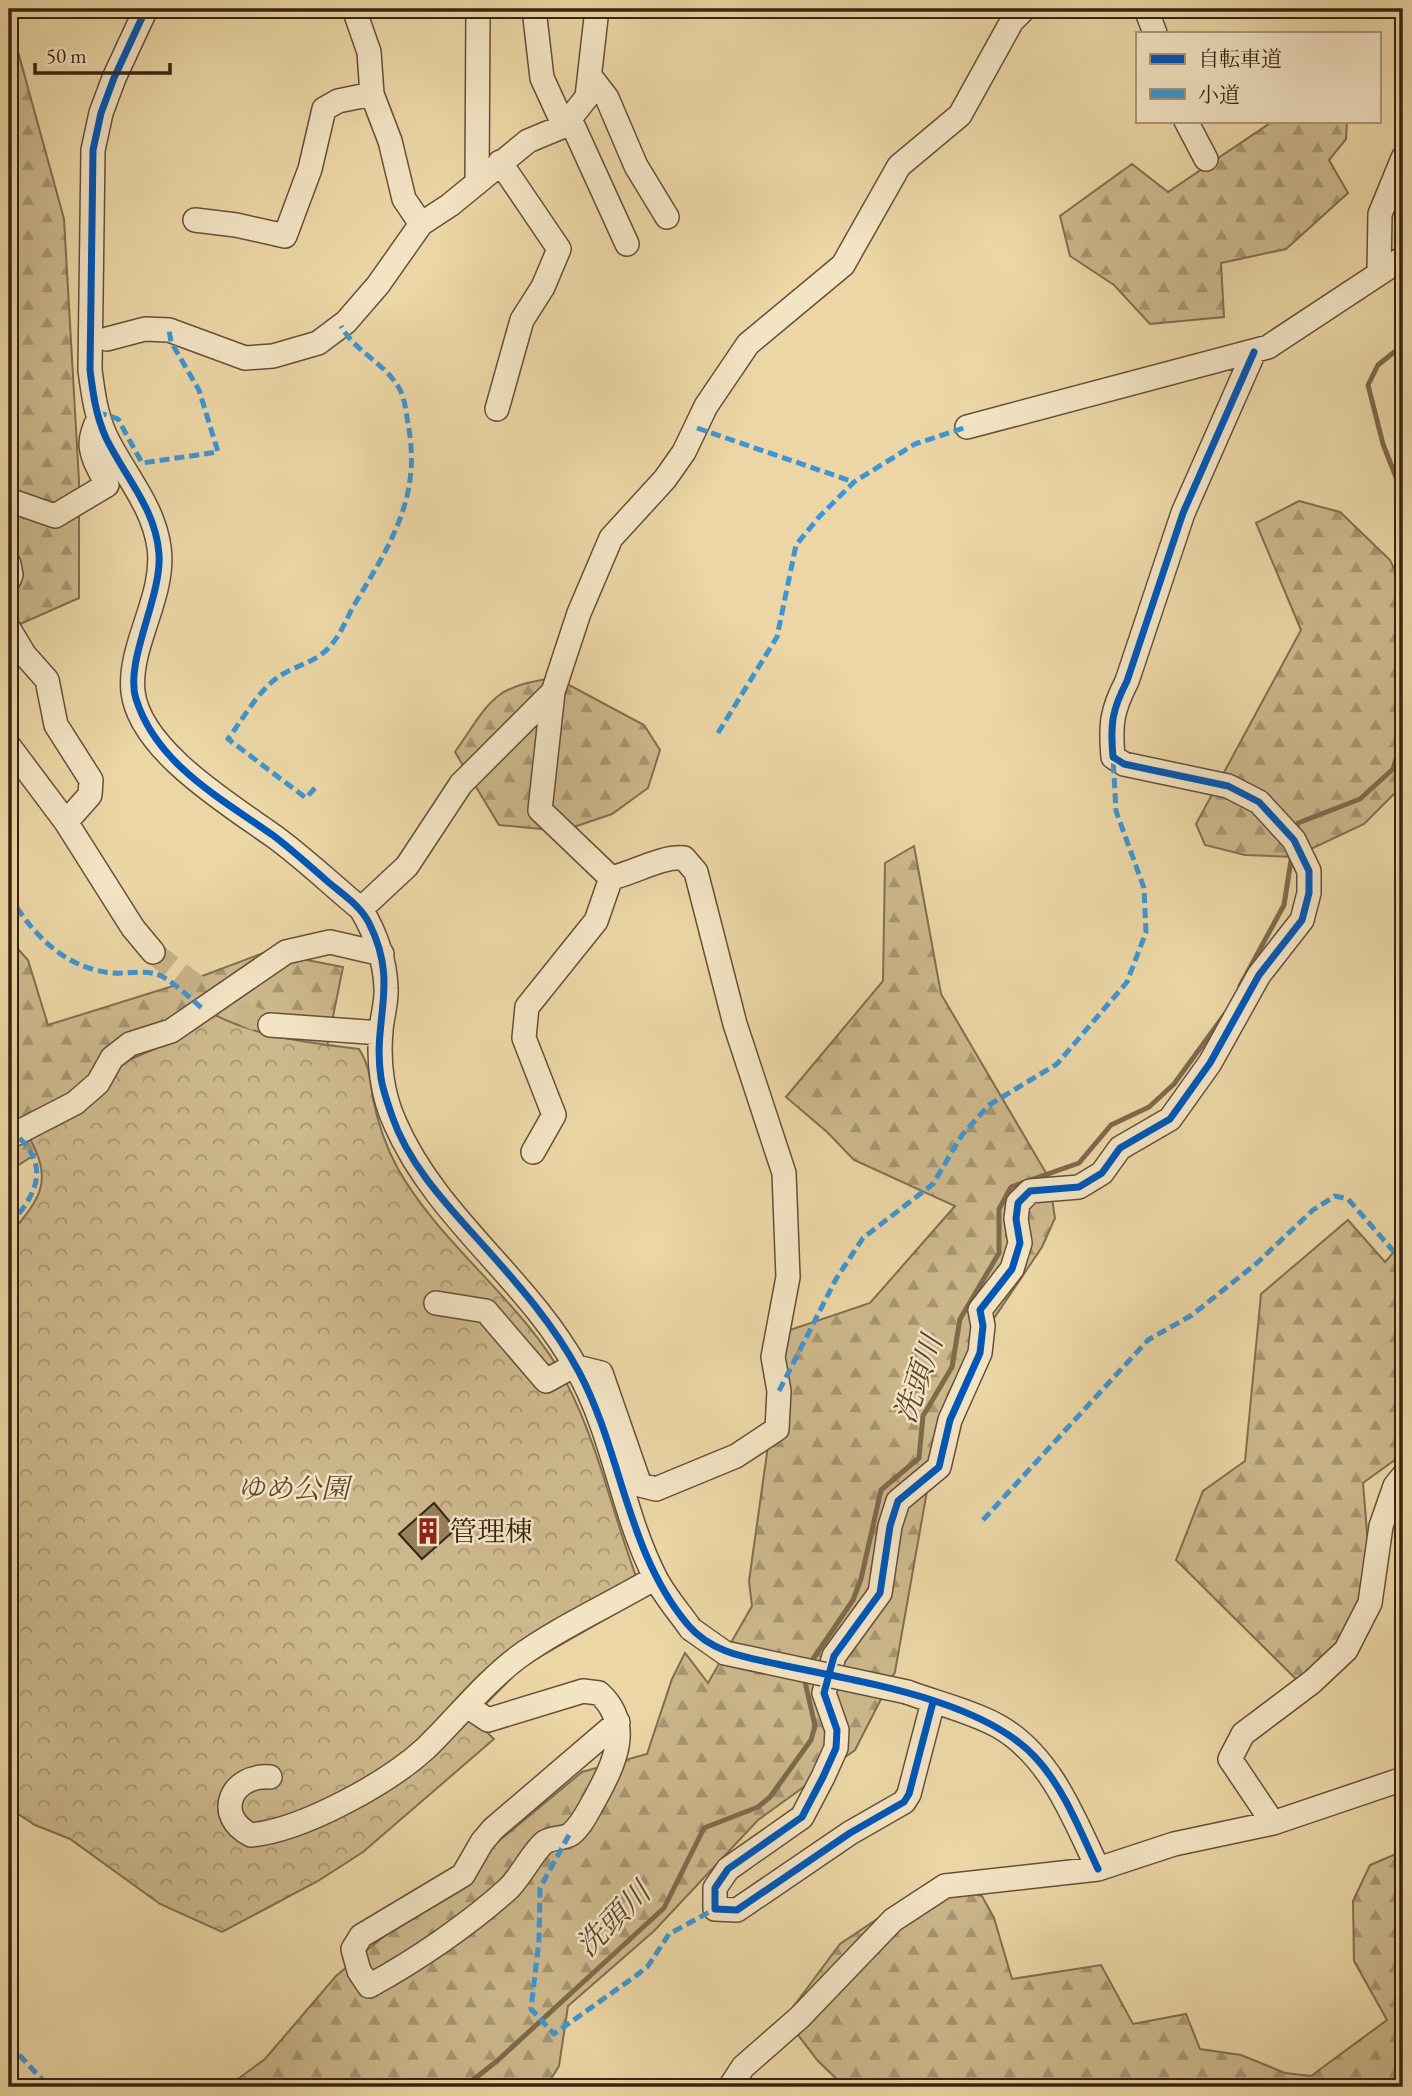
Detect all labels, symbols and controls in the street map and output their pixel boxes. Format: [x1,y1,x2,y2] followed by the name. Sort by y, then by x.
[35,32,170,76] scale bar
[1136,32,1380,122] legend
[46,42,87,69] text: 50 m
[1198,45,1282,72] text: 自転車道
[1198,81,1240,108] text: 小道
[885,1327,952,1428] water label: 洗頭川
[237,1470,353,1506] park label: ゆめ公園
[449,1513,533,1549] place label: 管理棟
[413,1516,443,1546] building icon: 管理棟
[567,1871,661,1965] water label: 洗頭川

